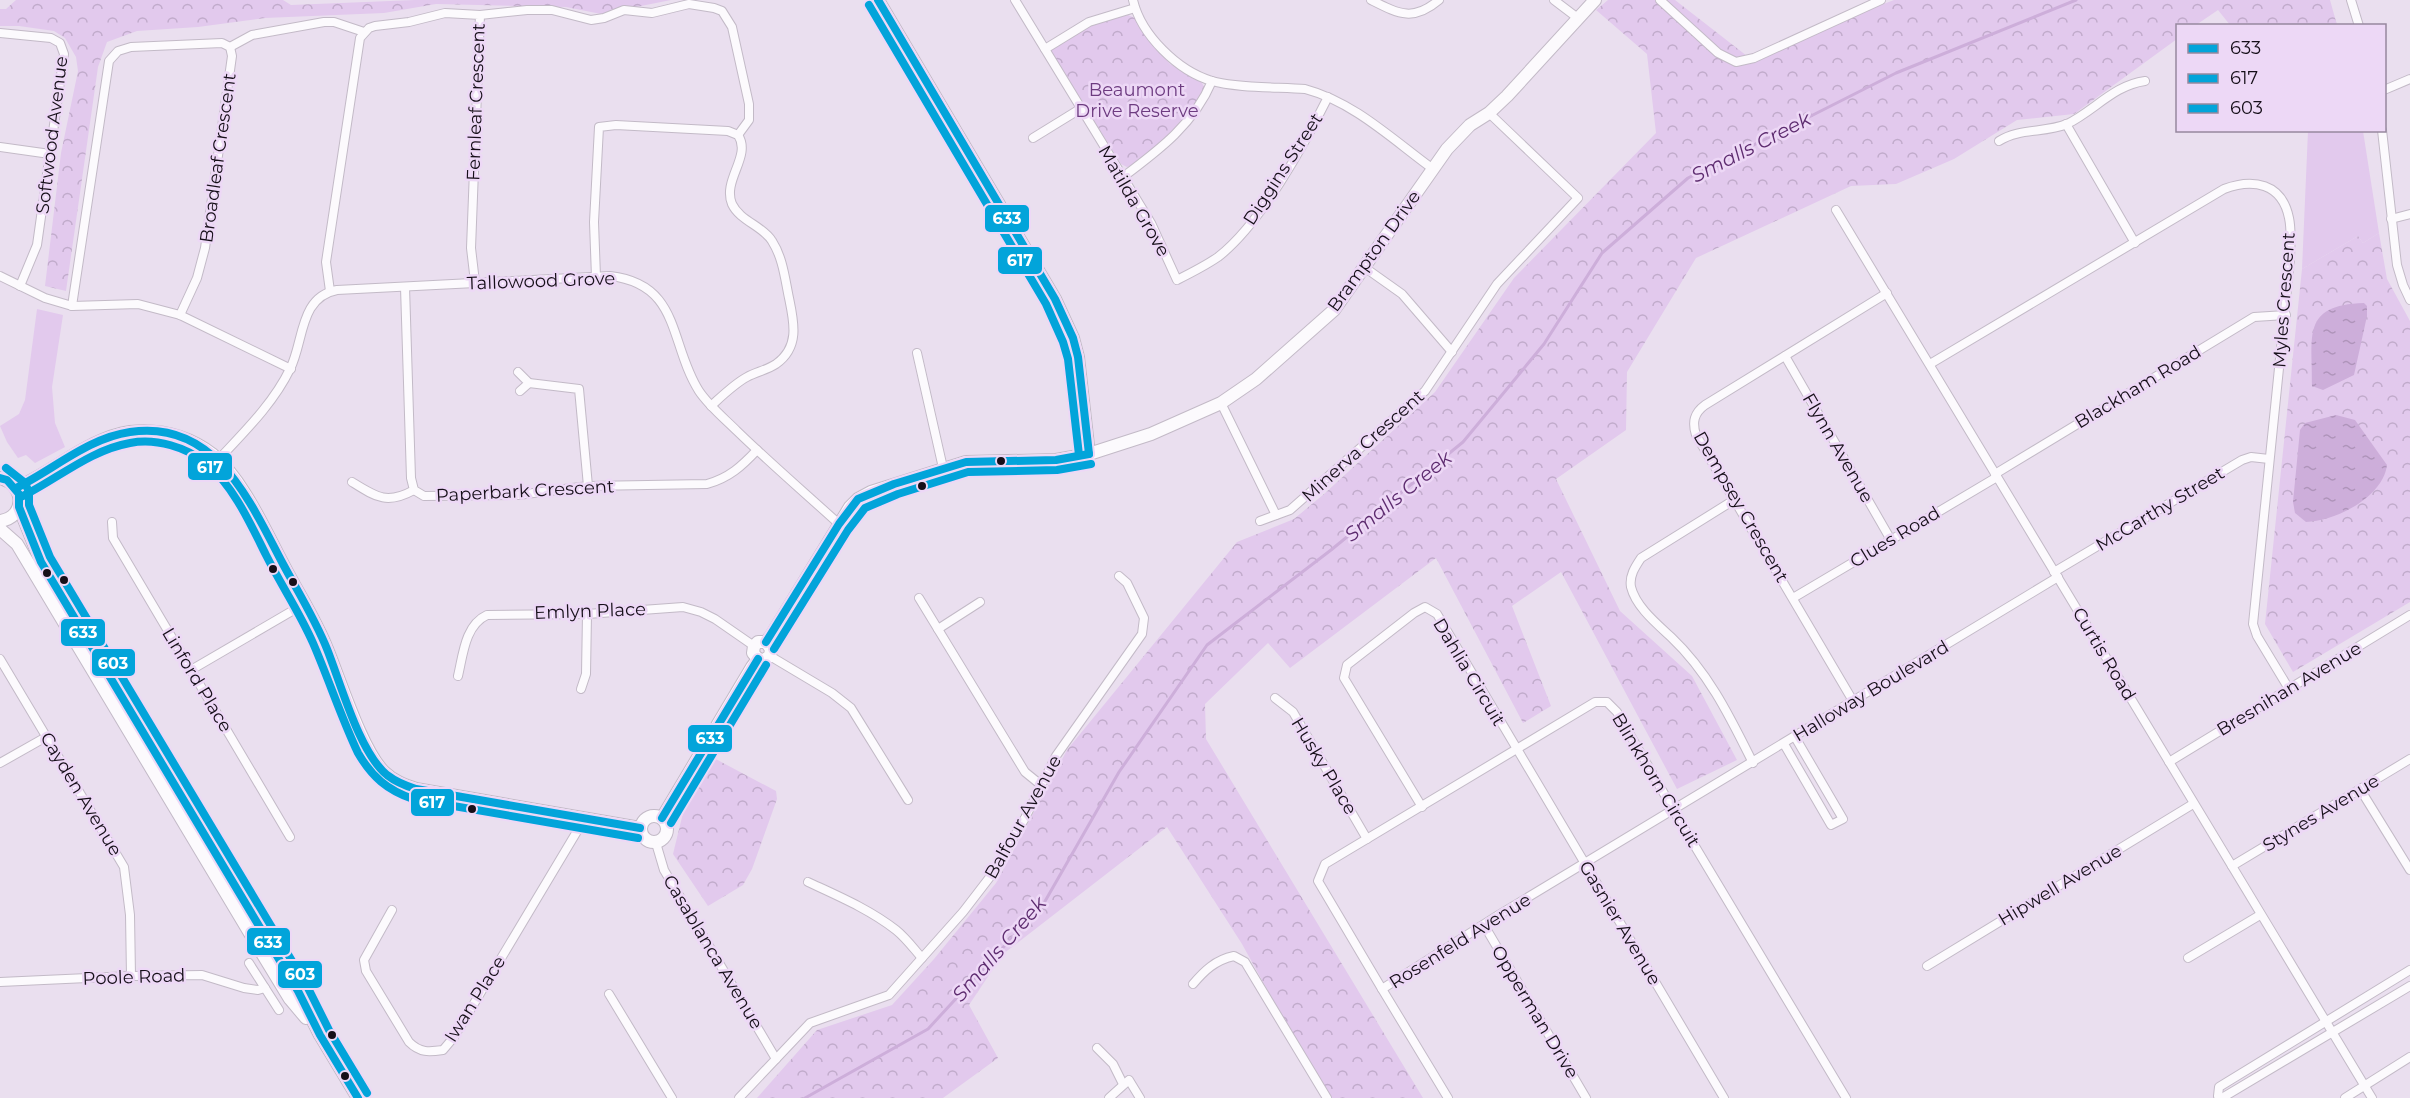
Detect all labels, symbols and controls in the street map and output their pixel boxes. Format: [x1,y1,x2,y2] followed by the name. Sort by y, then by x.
[462,23,490,181] street label: Fernleaf Crescent
[2176,24,2386,132] legend
[2230,37,2261,59] text: 633
[31,55,73,215] street label: Softwood Avenue
[2230,67,2258,89] text: 617
[195,72,241,244] street label: Broadleaf Crescent
[1075,79,1199,122] park label: Beaumont Drive Reserve
[2230,97,2263,119] text: 603
[1687,106,1816,187] water label: Smalls Creek
[1239,109,1327,229] street label: Diggins Street
[1093,142,1175,261] street label: Matilda Grove
[1323,186,1425,316] street label: Brampton Drive
[984,204,1030,233] line badge: 633
[992,209,1022,228] text: 633
[2268,231,2300,369] street label: Myles Crescent
[997,246,1043,275] line badge: 617
[1007,251,1033,270] text: 617
[466,267,616,295] street label: Tallowood Grove
[2071,341,2205,433] street label: Blackham Road
[1297,385,1429,507] street label: Minerva Crescent
[1798,389,1878,507] street label: Flynn Avenue
[1689,428,1793,586] street label: Dempsey Crescent
[1340,445,1457,547] water label: Smalls Creek
[187,452,233,481] line badge: 617
[995,455,1007,467] unlabelled marker
[197,458,223,477] text: 617
[2092,462,2228,556] street label: McCarthy Street
[435,475,615,507] street label: Paperbark Crescent
[916,480,928,492] unlabelled marker
[1846,502,1944,572] street label: Clues Road
[267,563,279,575] unlabelled marker
[41,567,53,579] unlabelled marker
[58,574,70,586] unlabelled marker
[287,576,299,588] unlabelled marker
[534,598,646,624] street label: Emlyn Place
[2068,603,2140,705] street label: Curtis Road
[1428,614,1510,730] street label: Dahlia Circuit
[60,618,106,647] line badge: 633
[68,623,98,642] text: 633
[157,624,237,736] street label: Linford Place
[1789,636,1953,746] street label: Halloway Boulevard
[2213,637,2365,741] street label: Bresnihan Avenue
[91,648,136,677] line badge: 603
[98,654,128,673] text: 603
[1607,709,1705,851] street label: Blinkhorn Circuit
[1286,713,1362,819] street label: Husky Place
[687,724,733,753] line badge: 633
[35,728,127,860] street label: Cayden Avenue
[695,729,725,748] text: 633
[980,751,1066,883] street label: Balfour Avenue
[2259,770,2383,856] street label: Stynes Avenue
[410,788,455,817] line badge: 617
[419,793,445,812] text: 617
[466,803,478,815] unlabelled marker
[1994,839,2126,931] street label: Hipwell Avenue
[1574,857,1666,989] street label: Gasnier Avenue
[658,871,768,1033] street label: Casablanca Avenue
[1385,889,1535,993] street label: Rosenfeld Avenue
[947,891,1052,1006] water label: Smalls Creek
[246,927,291,956] line badge: 633
[253,933,283,952] text: 633
[1487,942,1583,1083] street label: Opperman Drive
[440,952,510,1046] street label: Iwan Place
[277,960,323,989] line badge: 603
[82,964,186,990] street label: Poole Road
[285,965,315,984] text: 603
[326,1029,338,1041] unlabelled marker
[339,1070,351,1082] unlabelled marker

